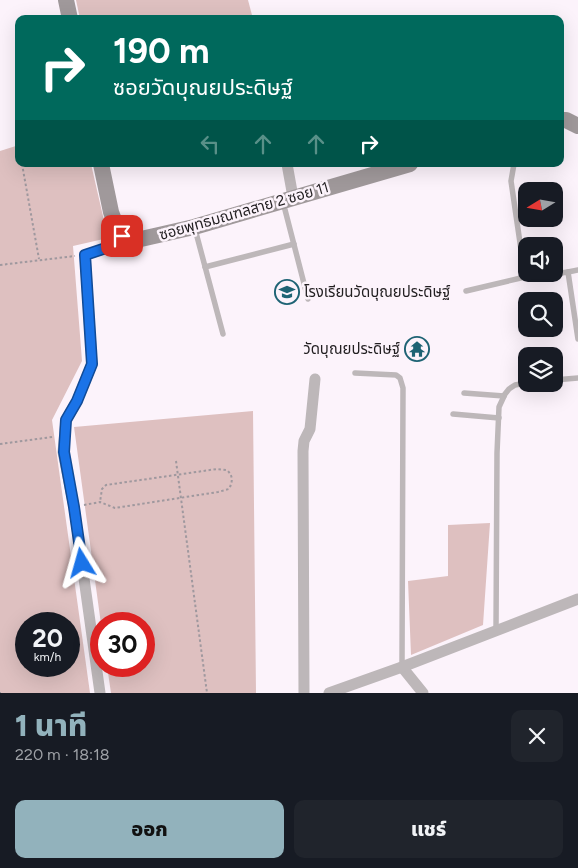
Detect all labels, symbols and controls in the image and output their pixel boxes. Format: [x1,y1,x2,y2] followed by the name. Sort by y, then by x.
[113,30,210,72] text: 190 m
[30,35,95,100] icon: right
[113,74,293,101] text: ซอยวัดบุณยประดิษฐ์
[196,130,224,158] icon: left
[249,130,277,158] icon: ahead
[302,130,330,158] icon: ahead
[355,130,383,158] icon: right
[157,178,331,244] street label: ซอยพุทธมณฑลสาย 2 ซอย 11
[518,182,562,228] north arrow
[518,182,563,392] map controls
[101,215,143,257] pin
[108,222,136,250] icon: arrive
[518,237,563,282] button: sound
[274,279,300,305] school or university icon: โรงเรียนวัดบุณยประดิษฐ์
[304,283,450,301] place label: โรงเรียนวัดบุณยประดิษฐ์
[518,292,563,337] button: search
[404,336,430,362] temple icon: วัดบุณยประดิษฐ์
[303,340,400,358] place label: วัดบุณยประดิษฐ์
[518,347,563,392] button: layers
[55,536,107,588] position arrow
[90,612,155,677] speed limit sign: 30
[32,623,63,653] text: 20
[34,650,61,664] text: km/h
[15,707,87,744] text: 1 นาที
[511,710,563,762] button: close
[15,745,110,764] text: 220 m · 18:18
[15,800,284,858] button: ออก
[294,800,563,858] button: แชร์

